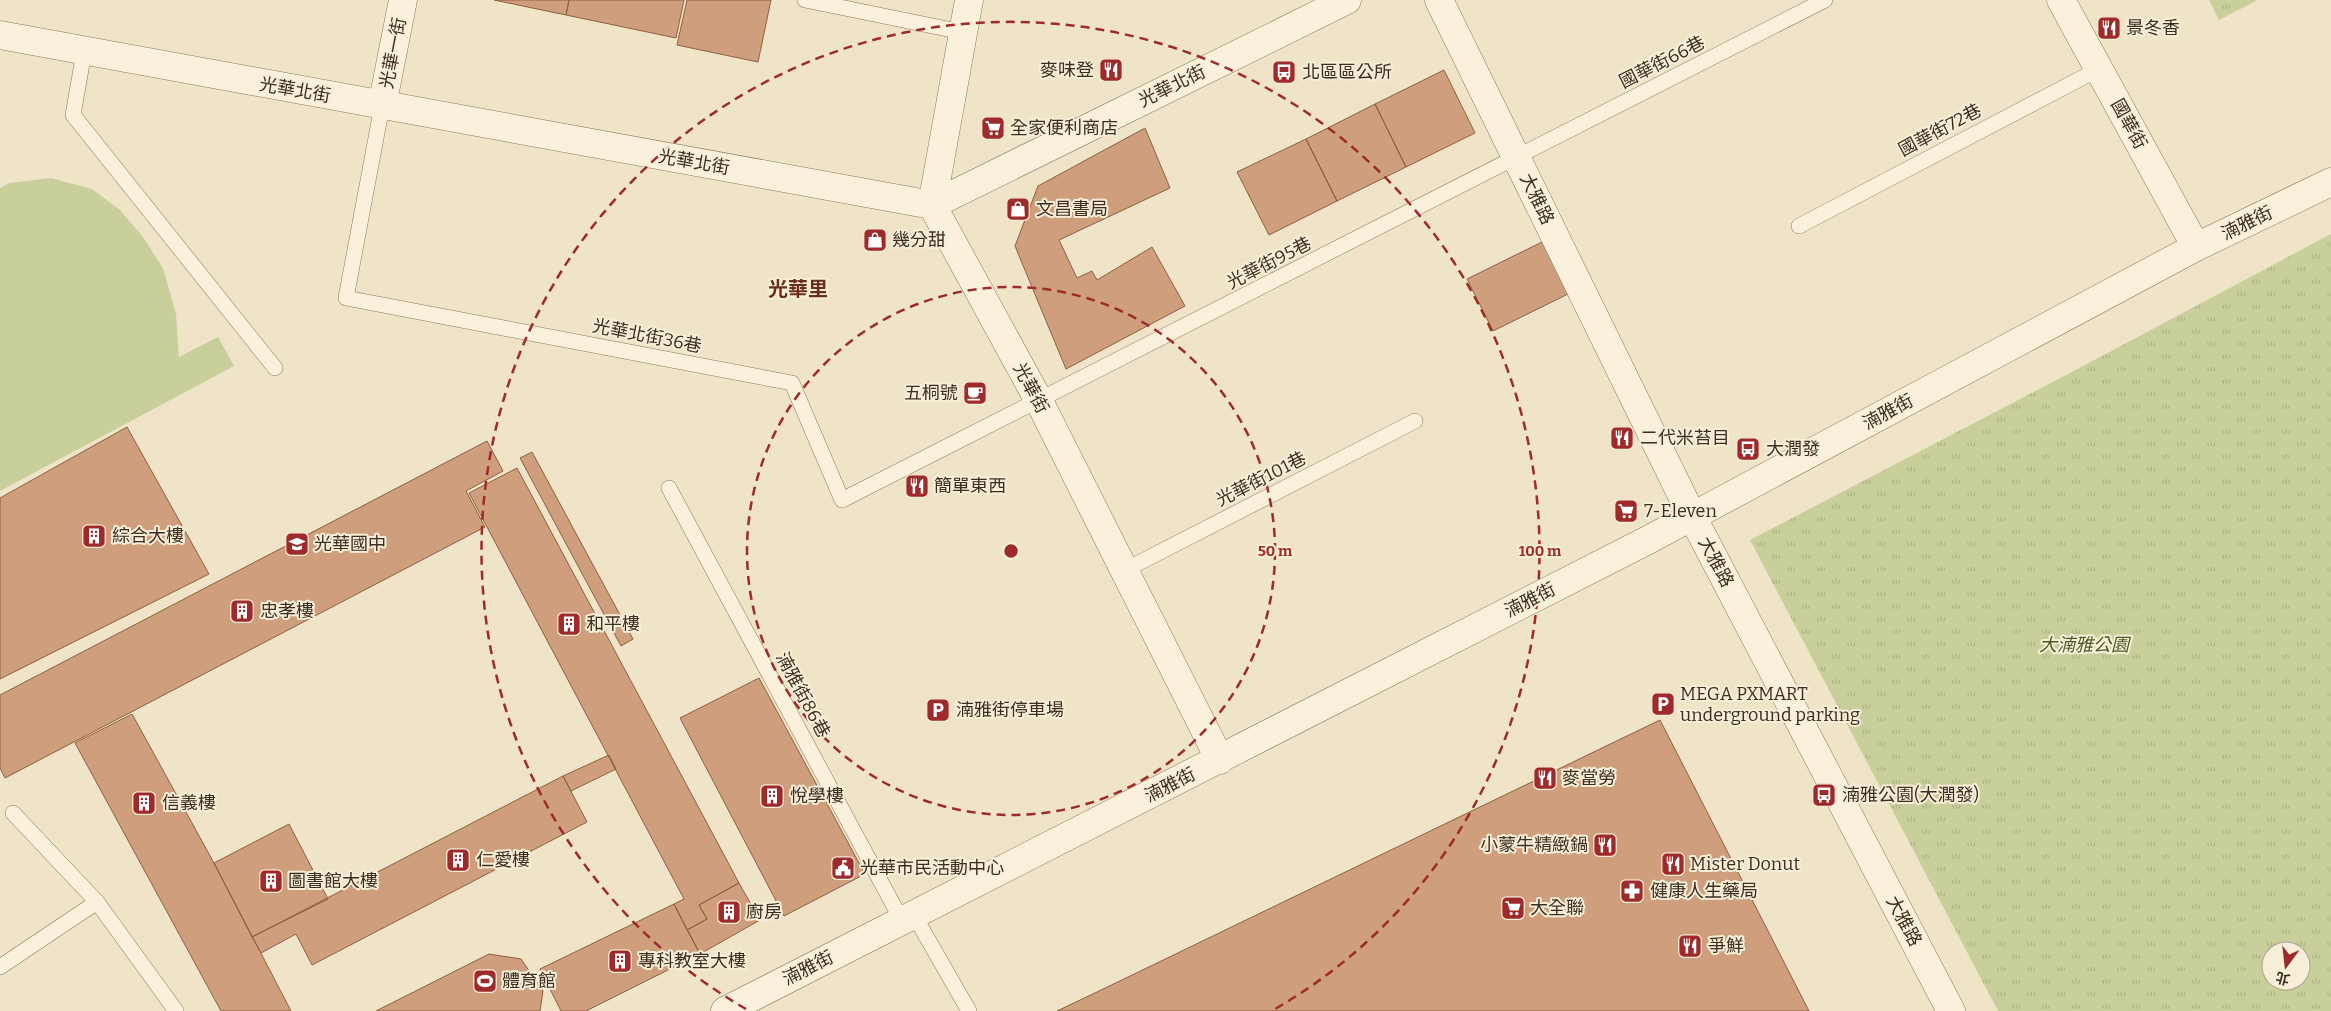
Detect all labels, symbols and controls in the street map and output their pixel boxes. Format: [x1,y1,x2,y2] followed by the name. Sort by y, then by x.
[2096,15,2122,41] restaurant icon: 景冬香
[375,16,411,90] street label: 光華一街
[2126,17,2180,39] place label: 景冬香
[1616,31,1708,93] street label: 國華街66巷
[1098,57,1124,83] restaurant icon: 麥味登
[1040,59,1094,81] place label: 麥味登
[1271,59,1297,85] bus stop icon: 北區區公所
[1135,60,1209,112] street label: 光華北街
[1302,61,1392,83] place label: 北區區公所
[258,73,332,107] street label: 光華北街
[2106,95,2152,153] street label: 國華街
[1895,99,1985,161] street label: 國華街72巷
[980,115,1006,141] supermarket icon: 全家便利商店
[1010,117,1118,139] place label: 全家便利商店
[657,145,731,179] street label: 光華北街
[1515,170,1559,228] street label: 大雅路
[1005,196,1031,222] shop icon: 文昌書局
[1036,198,1108,220] place label: 文昌書局
[2218,201,2276,245] street label: 湳雅街
[862,227,888,253] shop icon: 幾分甜
[892,229,946,251] place label: 幾分甜
[1223,232,1315,294] street label: 光華街95巷
[768,277,828,301] district label: 光華里
[591,315,703,357] street label: 光華北街36巷
[1009,359,1053,417] street label: 光華街
[962,380,988,406] cafe icon: 五桐號
[904,382,958,404] place label: 五桐號
[1859,390,1917,434] street label: 湳雅街
[1609,425,1635,451] restaurant icon: 二代米苔目
[1640,427,1730,449] place label: 二代米苔目
[1735,436,1761,462] bus stop icon: 大潤發
[1766,438,1820,460] place label: 大潤發
[1212,447,1310,511] street label: 光華街101巷
[904,473,930,499] restaurant icon: 簡單東西
[934,475,1006,497] place label: 簡單東西
[1613,498,1639,524] supermarket icon: 7-Eleven
[1644,500,1717,522] place label: 7-Eleven
[81,523,107,549] building icon: 綜合大樓
[112,525,184,547] place label: 綜合大樓
[284,531,310,557] school or university icon: 光華國中
[314,533,386,555] place label: 光華國中
[1694,533,1738,591] street label: 大雅路
[1002,542,1020,560] centre of rings
[1258,542,1293,560] text: 50 m
[1519,542,1562,560] text: 100 m
[1501,578,1559,622] street label: 湳雅街
[229,598,255,624] building icon: 忠孝樓
[260,600,314,622] place label: 忠孝樓
[556,611,582,637] building icon: 和平樓
[586,613,640,635] place label: 和平樓
[2039,634,2132,656] park label: 大湳雅公園
[771,649,835,741] street label: 湳雅街86巷
[1680,683,1860,726] place label: MEGA PXMART underground parking
[1650,691,1676,717] parking icon: MEGA PXMART underground parking
[925,697,951,723] parking icon: 湳雅街停車場
[956,699,1064,721] place label: 湳雅街停車場
[1141,763,1199,807] street label: 湳雅街
[1532,765,1558,791] restaurant icon: 麥當勞
[1562,767,1616,789] place label: 麥當勞
[1811,782,1837,808] bus stop icon: 湳雅公園(大潤發)
[759,783,785,809] building icon: 悅學樓
[1842,784,1979,806] place label: 湳雅公園(大潤發)
[790,785,844,807] place label: 悅學樓
[131,790,157,816] building icon: 信義樓
[162,792,216,814] place label: 信義樓
[1592,832,1618,858] restaurant icon: 小蒙牛精緻鍋
[1480,834,1588,856] place label: 小蒙牛精緻鍋
[445,847,471,873] building icon: 仁愛樓
[476,849,530,871] place label: 仁愛樓
[1660,851,1686,877] restaurant icon: Mister Donut
[1690,853,1800,875] place label: Mister Donut
[830,855,856,881] public building icon: 光華市民活動中心
[860,857,1004,879] place label: 光華市民活動中心
[258,868,284,894] building icon: 圖書館大樓
[288,870,378,892] place label: 圖書館大樓
[1619,878,1645,904] pharmacy icon: 健康人生藥局
[1650,880,1758,902] place label: 健康人生藥局
[1882,892,1926,950] street label: 大雅路
[1500,895,1526,921] supermarket icon: 大全聯
[1530,897,1584,919] place label: 大全聯
[716,899,742,925] building icon: 廚房
[746,901,782,923] place label: 廚房
[1677,933,1703,959] restaurant icon: 爭鮮
[1708,935,1744,957] place label: 爭鮮
[2261,941,2311,991] north arrow
[779,946,837,990] street label: 湳雅街
[607,948,633,974] building icon: 專科教室大樓
[638,950,746,972] place label: 專科教室大樓
[472,968,498,994] sports icon: 體育館
[2274,968,2292,988] text: 北
[502,970,556,992] place label: 體育館

